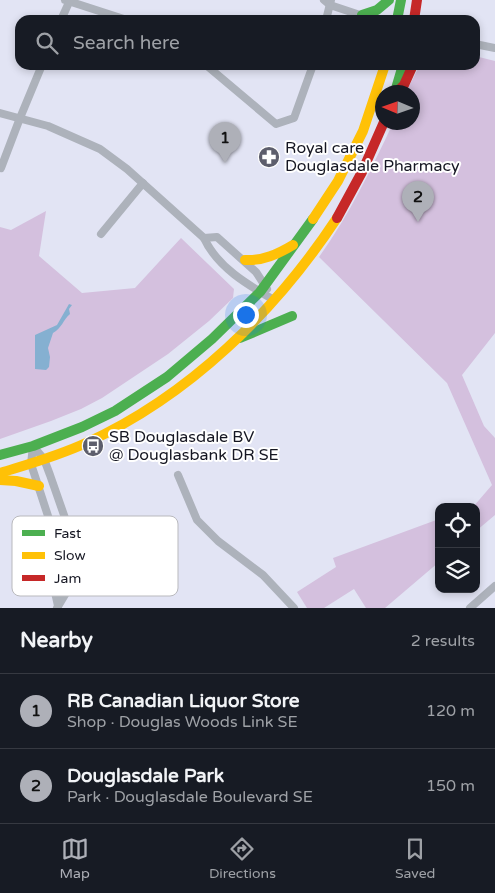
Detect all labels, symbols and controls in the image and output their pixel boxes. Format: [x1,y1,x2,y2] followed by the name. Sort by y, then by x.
[15,15,480,70] search box
[33,29,61,57] icon: search
[73,32,180,54] text: Search here
[375,85,420,130] north arrow
[209,122,241,163] pin: 1
[285,138,460,176] place label: Royal care Douglasdale Pharmacy
[257,145,281,169] pharmacy icon: Royal care Douglasdale Pharmacy
[402,181,434,222] pin: 2
[233,302,259,328] your location
[109,427,279,465] place label: SB Douglasdale BV @ Douglasbank DR SE
[81,434,105,458] bus stop icon: SB Douglasdale BV @ Douglasbank DR SE
[435,503,480,593] map controls
[435,503,480,548] button: locate
[12,516,178,596] legend
[54,525,82,542] text: Fast
[54,547,86,564] text: Slow
[435,548,480,593] button: layers
[54,570,81,587] text: Jam
[20,628,93,653] text: Nearby
[411,631,475,651] text: 2 results
[67,690,299,712] text: RB Canadian Liquor Store
[31,701,41,721] text: 1
[426,701,475,721] text: 120 m
[67,712,298,732] text: Shop · Douglas Woods Link SE
[67,765,224,787] text: Douglasdale Park
[31,776,41,796] text: 2
[426,776,475,796] text: 150 m
[67,787,313,807] text: Park · Douglasdale Boulevard SE
[60,835,90,882] tab: Map
[209,835,276,882] tab: Directions
[395,835,435,882] tab: Saved

